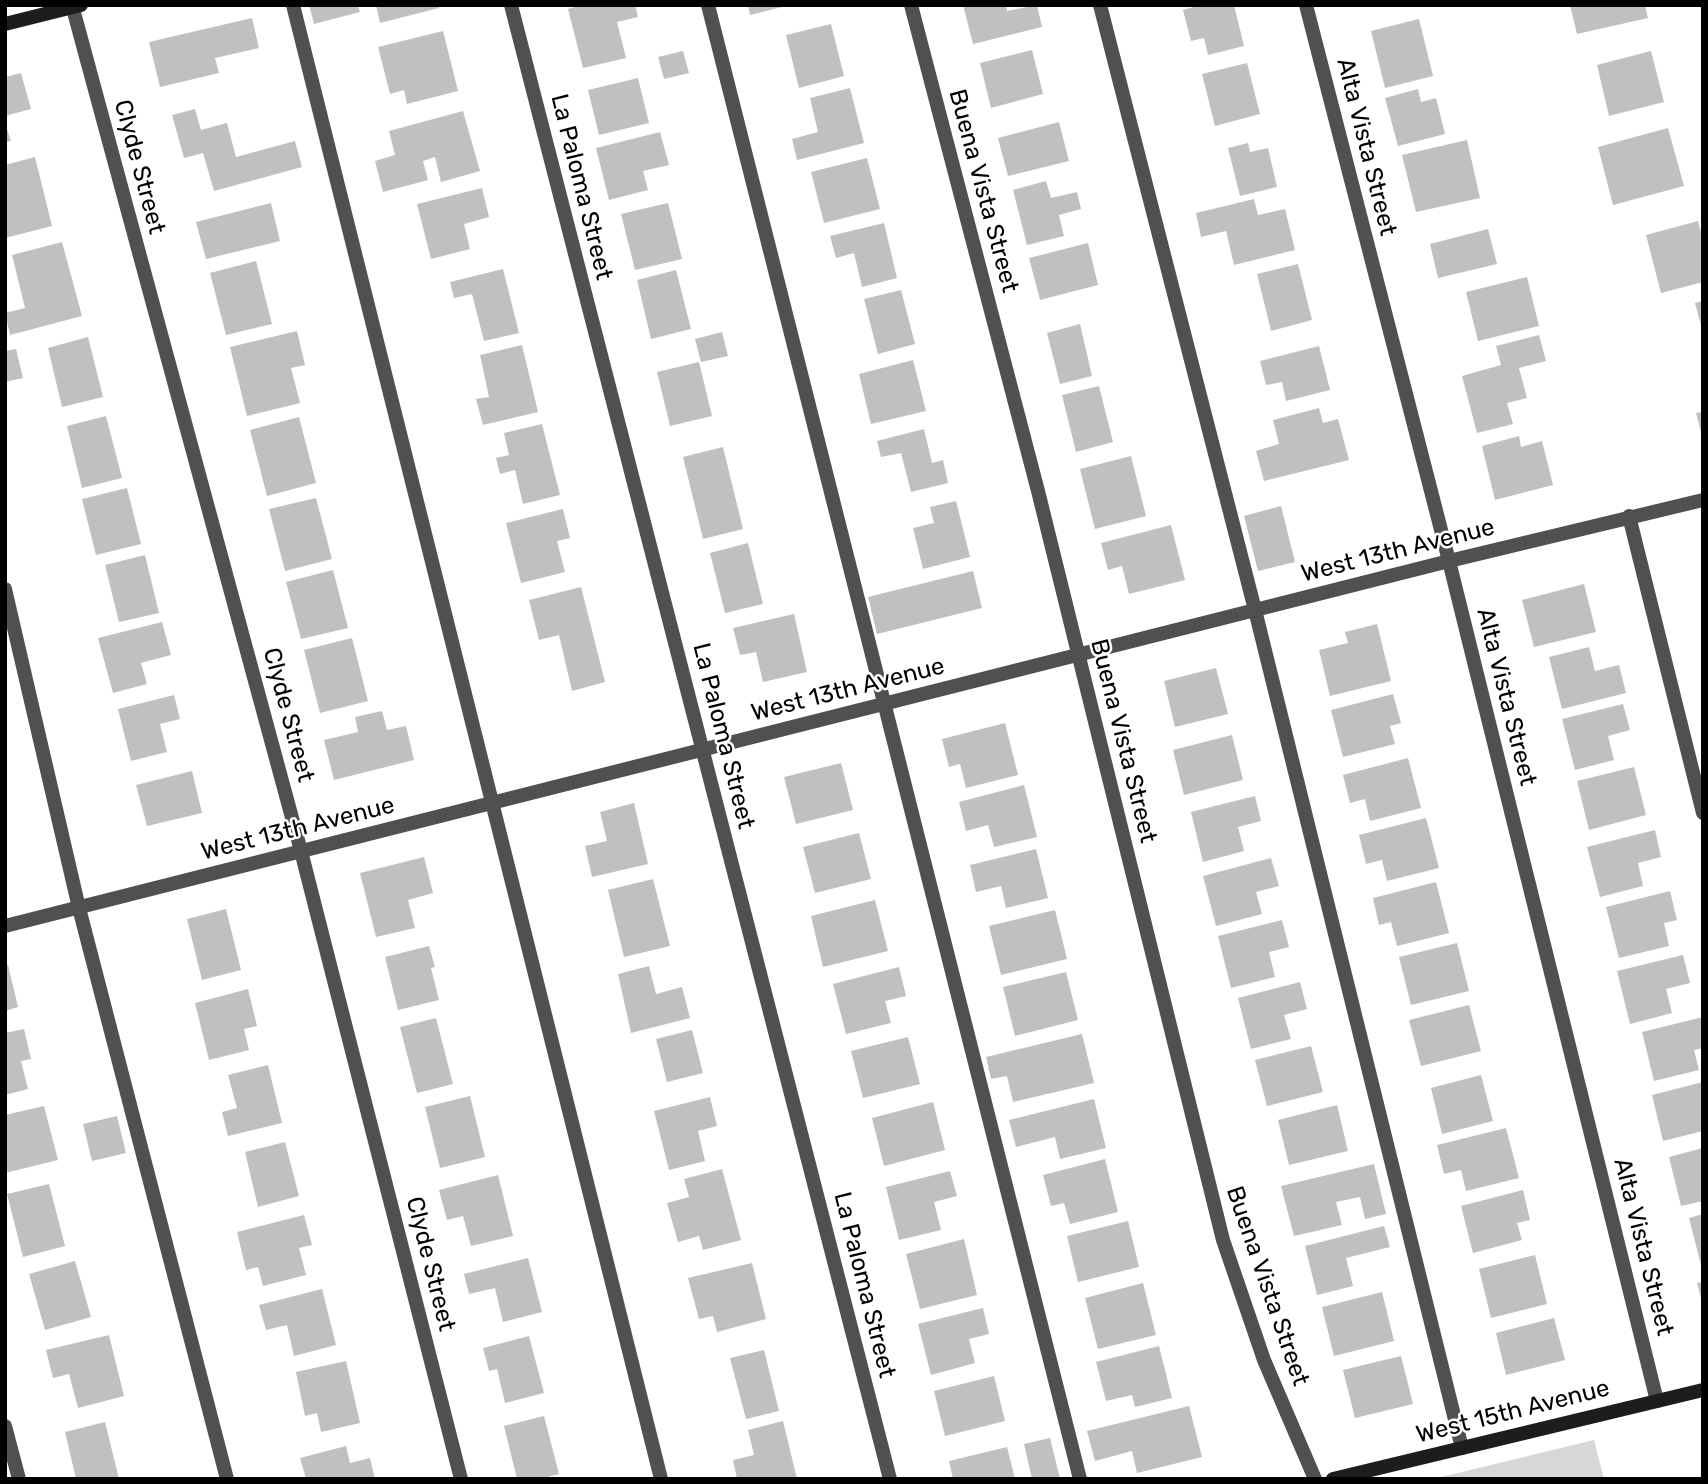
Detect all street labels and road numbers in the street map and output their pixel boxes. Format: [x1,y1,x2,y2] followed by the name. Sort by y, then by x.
[1330,55,1402,239] street label: Alta Vista Street
[942,86,1024,296] street label: Buena Vista Street
[544,91,618,283] street label: La Paloma Street
[107,97,171,237] street label: Clyde Street
[1298,513,1498,589] street label: West 13th Avenue
[1470,605,1542,789] street label: Alta Vista Street
[1084,636,1162,846] street label: Buena Vista Street
[686,640,760,832] street label: La Paloma Street
[256,645,320,785] street label: Clyde Street
[748,652,948,728] street label: West 13th Avenue
[198,791,398,867] street label: West 13th Avenue
[1607,1155,1679,1339] street label: Alta Vista Street
[1219,1182,1315,1390] street label: Buena Vista Street
[827,1189,901,1381] street label: La Paloma Street
[399,1194,461,1334] street label: Clyde Street
[1413,1374,1613,1450] street label: West 15th Avenue

